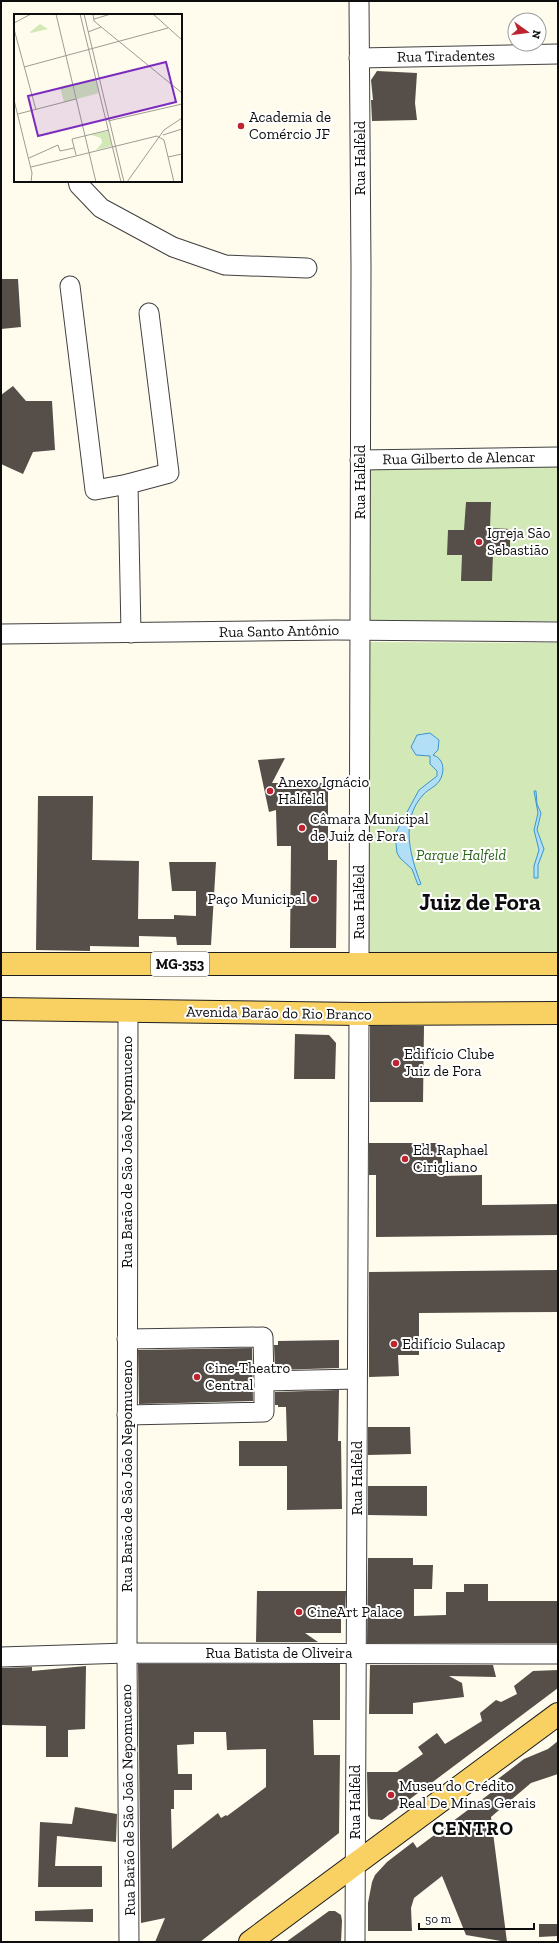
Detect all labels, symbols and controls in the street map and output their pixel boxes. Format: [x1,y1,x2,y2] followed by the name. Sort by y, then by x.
[507,12,547,52] north arrow
[14,14,182,182] inset map
[529,29,544,41] text: N
[397,46,495,66] street label: Rua Tiradentes
[249,108,331,143] place label: Academia de Comércio JF
[351,120,369,195] street label: Rua Halfeld
[236,121,246,131] marker: Academia de Comércio JF
[351,444,369,519] street label: Rua Halfeld
[382,448,536,468] street label: Rua Gilberto de Alencar
[487,524,551,559] place label: Igreja São Sebastião
[474,537,484,547] marker: Igreja São Sebastião
[219,621,340,641] street label: Rua Santo Antônio
[278,773,369,808] place label: Anexo Ignácio Halfeld
[265,786,275,796] marker: Anexo Ignácio Halfeld
[310,810,429,845] place label: Câmara Municipal de Juiz de Fora
[297,823,307,833] marker: Câmara Municipal de Juiz de Fora
[416,846,506,864] park label: Parque Halfeld
[350,864,368,939] street label: Rua Halfeld
[419,888,541,916] district label: Juiz de Fora
[207,890,306,908] place label: Paço Municipal
[309,894,319,904] marker: Paço Municipal
[151,952,209,976] road number: MG-353
[186,1002,372,1024] street label: Avenida Barão do Rio Branco
[118,1036,136,1268] street label: Rua Barão de São João Nepomuceno
[404,1045,494,1080] place label: Edifício Clube Juiz de Fora
[391,1058,401,1068] marker: Edifício Clube Juiz de Fora
[413,1141,488,1176] place label: Ed. Raphael Cirigliano
[400,1154,410,1164] marker: Ed. Raphael Cirigliano
[402,1335,505,1353] place label: Edifício Sulacap
[389,1339,399,1349] marker: Edifício Sulacap
[205,1359,291,1394] place label: Cine-Theatro Central
[118,1360,136,1592] street label: Rua Barão de São João Nepomuceno
[192,1372,202,1382] marker: Cine-Theatro Central
[348,1440,366,1515] street label: Rua Halfeld
[307,1603,402,1621] place label: CineArt Palace
[294,1607,304,1617] marker: CineArt Palace
[206,1644,352,1662] street label: Rua Batista de Oliveira
[117,1684,139,1916] street label: Rua Barão de São João Nepomuceno
[346,1764,364,1839] street label: Rua Halfeld
[399,1777,536,1812] place label: Museu do Crédito Real De Minas Gerais
[386,1790,396,1800] marker: Museu do Crédito Real De Minas Gerais
[432,1817,514,1840] district label: CENTRO
[419,1905,534,1931] scale bar
[425,1912,452,1926] text: 50 m

